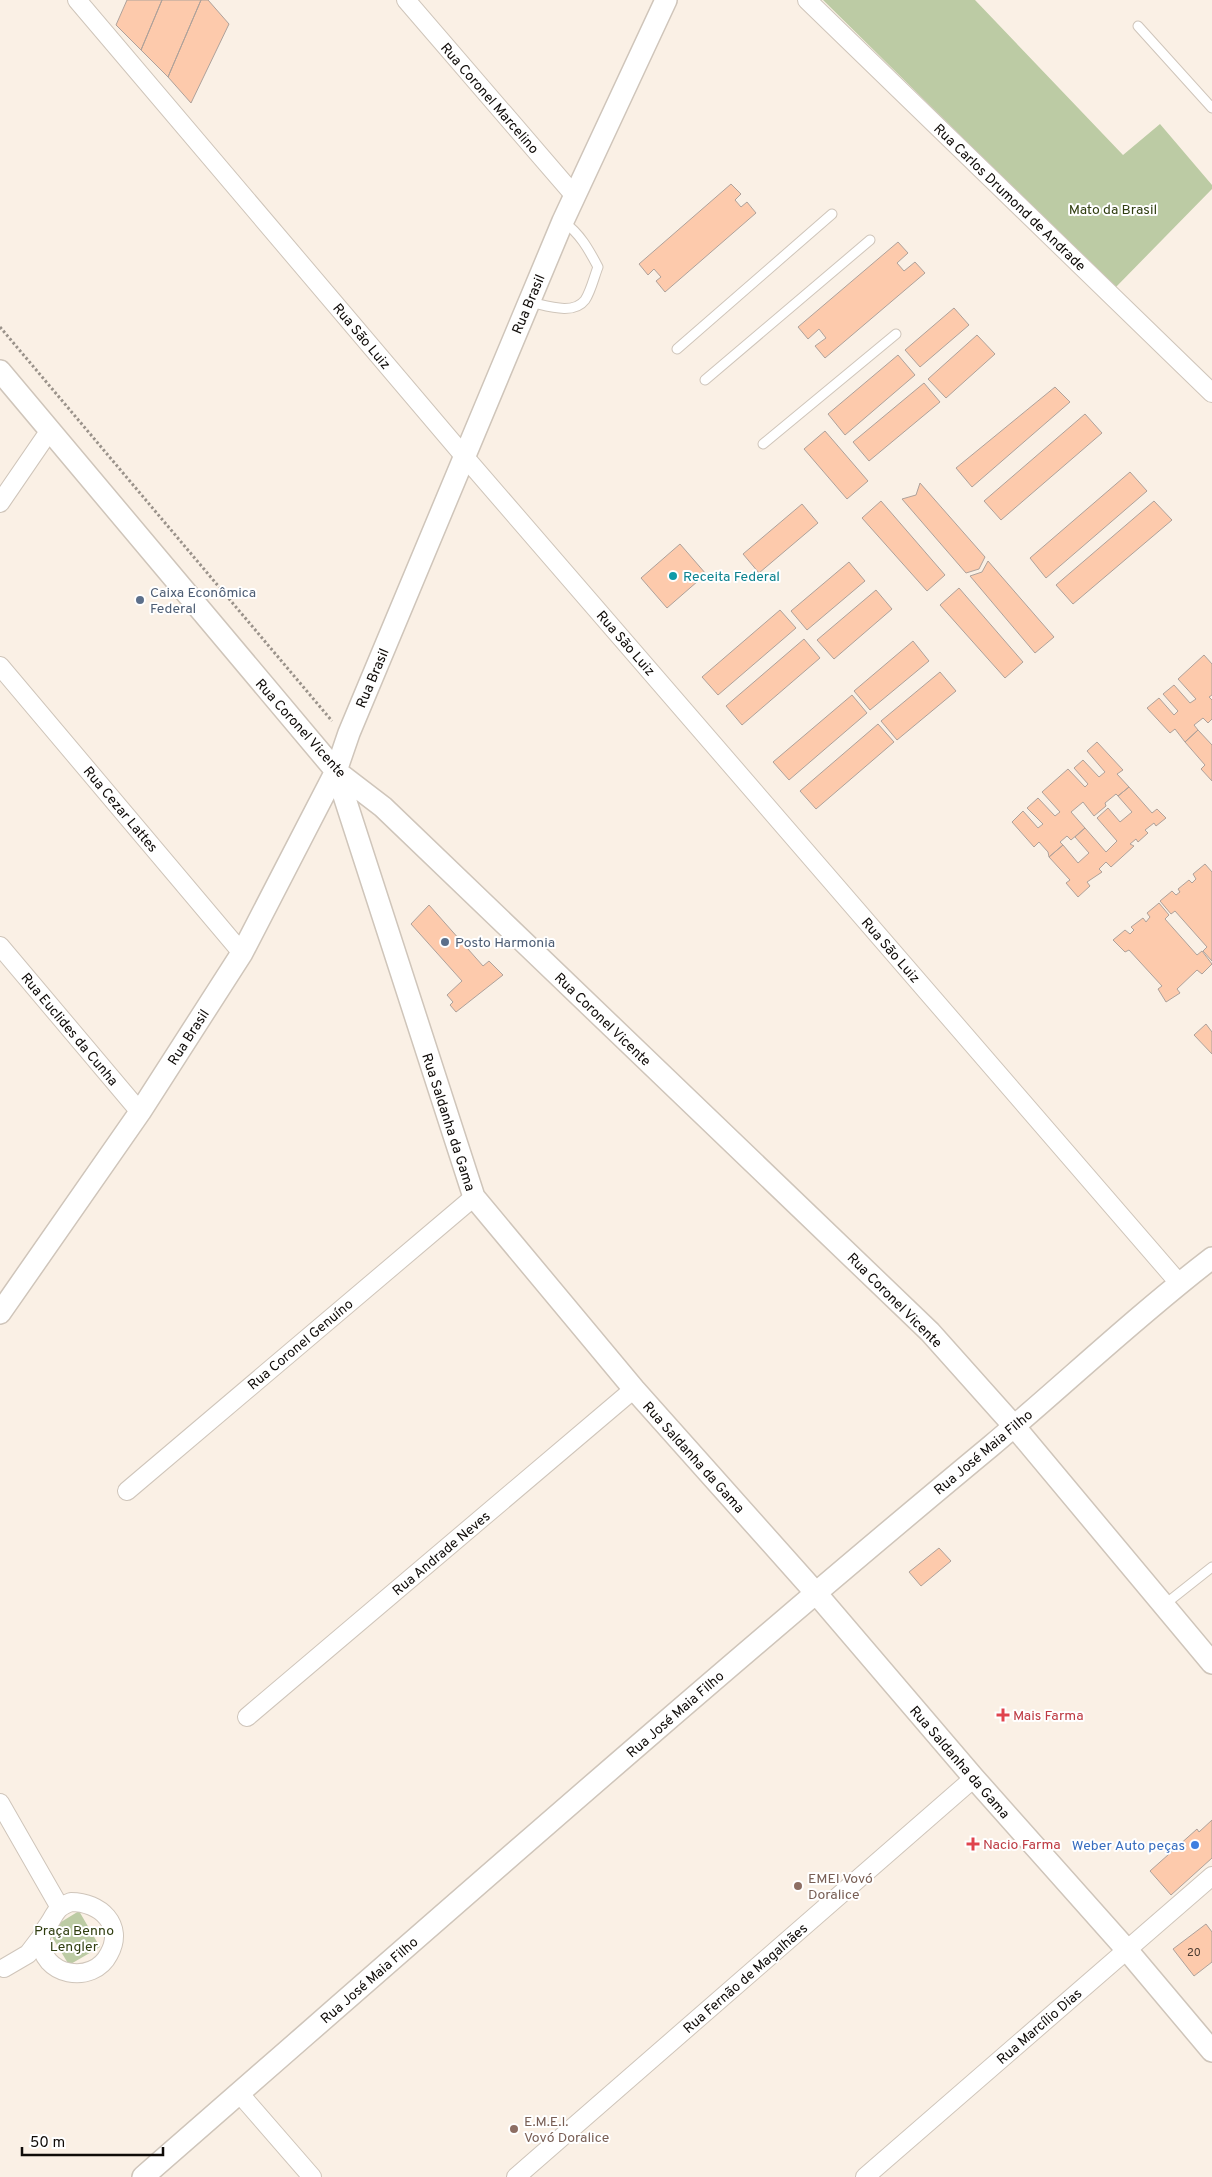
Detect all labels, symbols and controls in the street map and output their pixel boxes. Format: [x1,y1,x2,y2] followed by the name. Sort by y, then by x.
[436,40,542,158] street label: Rua Coronel Marcelino
[929,121,1088,275] street label: Rua Carlos Drumond de Andrade
[1069,202,1157,219] park label: Mato da Brasil
[509,272,550,337] street label: Rua Brasil
[328,301,393,373] street label: Rua São Luiz
[683,569,780,586] place label: Receita Federal
[667,570,679,582] marker: Receita Federal
[150,585,256,618] place label: Caixa Econômica Federal
[134,594,146,606] marker: Caixa Econômica Federal
[592,608,658,680] street label: Rua São Luiz
[353,646,394,711] street label: Rua Brasil
[251,676,349,782] street label: Rua Coronel Vicente
[79,764,161,856] street label: Rua Cezar Lattes
[857,915,923,987] street label: Rua São Luiz
[455,935,555,952] place label: Posto Harmonia
[439,936,451,948] marker: Posto Harmonia
[17,970,121,1090] street label: Rua Euclides da Cunha
[550,970,654,1070] street label: Rua Coronel Vicente
[165,1007,214,1069] street label: Rua Brasil
[417,1051,478,1194] street label: Rua Saldanha da Gama
[843,1250,945,1352] street label: Rua Coronel Vicente
[245,1296,357,1394] street label: Rua Coronel Genuíno
[638,1399,747,1517] street label: Rua Saldanha da Gama
[931,1407,1037,1499] street label: Rua José Maia Filho
[390,1508,494,1600] street label: Rua Andrade Neves
[624,1668,728,1762] street label: Rua José Maia Filho
[905,1703,1013,1823] street label: Rua Saldanha da Gama
[1013,1708,1084,1725] place label: Mais Farma
[997,1709,1009,1721] marker: Mais Farma
[983,1837,1061,1854] place label: Nacio Farma
[967,1838,979,1850] marker: Nacio Farma
[1072,1838,1185,1855] place label: Weber Auto peças
[1189,1839,1201,1851] marker: Weber Auto peças
[808,1871,873,1904] place label: EMEI Vovó Doralice
[792,1880,804,1892] marker: EMEI Vovó Doralice
[680,1920,812,2038] street label: Rua Fernão de Magalhães
[34,1923,114,1956] park label: Praça Benno Lengler
[318,1934,422,2028] street label: Rua José Maia Filho
[1187,1946,1201,1960] house number: 20
[994,1986,1086,2069] street label: Rua Marcílio Dias
[524,2114,609,2147] place label: E.M.E.I. Vovó Doralice
[508,2123,520,2135] marker: E.M.E.I. Vovó Doralice
[22,2124,164,2156] scale bar
[30,2134,65,2153] text: 50 m

